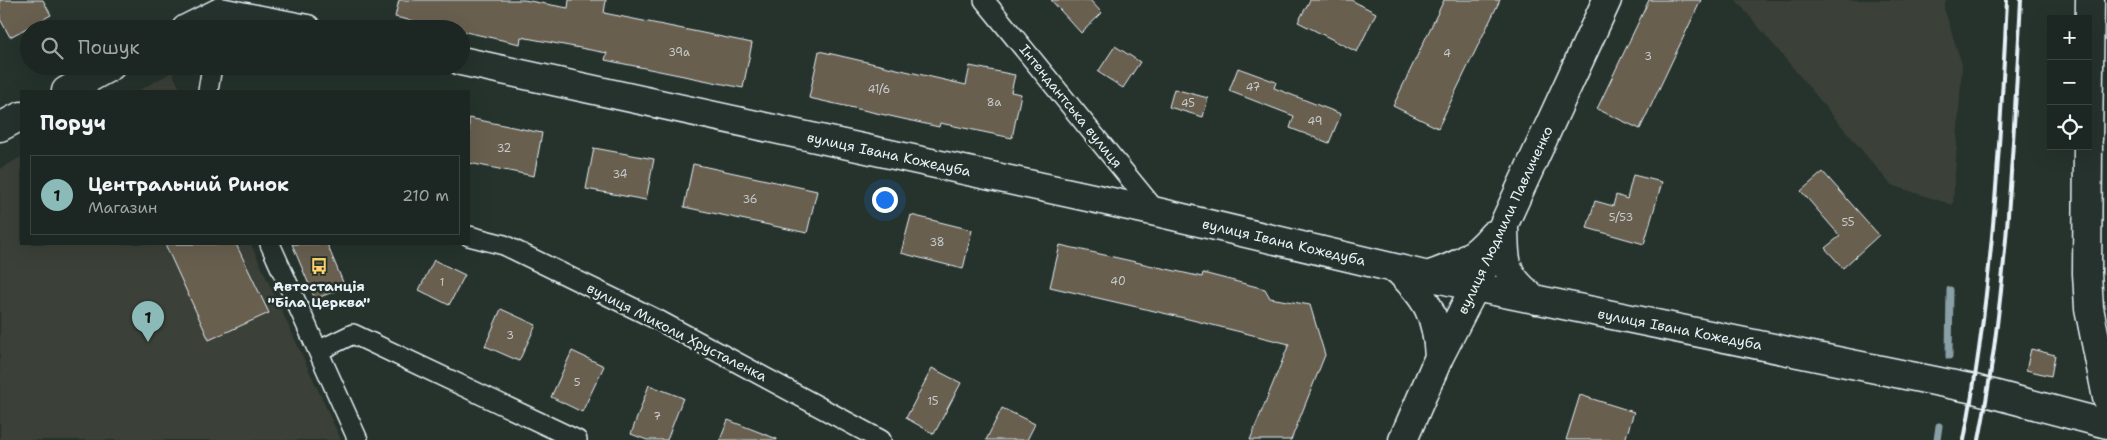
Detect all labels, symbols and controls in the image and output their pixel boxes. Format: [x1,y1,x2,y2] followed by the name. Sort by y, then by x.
[2047,15,2092,150] map controls
[2047,15,2092,60] button: +
[20,20,470,75] search box
[38,34,66,62] icon: search
[78,35,140,60] text: Пошук
[1016,41,1126,171] street label: Інтендантська вулиця
[668,45,690,60] house number: 39а
[1443,46,1451,61] house number: 4
[1644,49,1652,64] house number: 3
[2047,60,2092,105] button: −
[1246,80,1261,95] house number: 47
[868,82,890,97] house number: 41/6
[987,95,1001,110] house number: 8а
[1181,96,1195,111] house number: 45
[2047,105,2092,150] button: locate
[40,109,106,137] text: Поруч
[1308,114,1322,129] house number: 49
[1453,123,1557,317] street label: вулиця Людмили Павличенко
[805,128,973,180] street label: вулиця Івана Кожедуба
[497,141,511,156] house number: 32
[613,167,628,182] house number: 34
[88,172,289,197] text: Центральний Ринок
[53,185,61,206] text: 1
[402,185,449,206] text: 210 m
[872,187,898,213] your location
[742,192,758,207] house number: 36
[88,197,157,218] text: Магазин
[1609,210,1633,225] house number: 5/53
[1201,214,1368,270] street label: вулиця Івана Кожедуба
[1841,215,1855,230] house number: 55
[929,235,945,250] house number: 38
[309,256,329,276] bus stop icon: Автостанція "Біла Церква"
[1110,274,1126,289] house number: 40
[440,275,444,290] house number: 1
[268,277,370,311] place label: Автостанція "Біла Церква"
[584,279,770,385] street label: вулиця Миколи Хрусталенка
[132,301,164,342] pin: 1
[1596,304,1764,354] street label: вулиця Івана Кожедуба
[506,328,514,343] house number: 3
[574,375,581,390] house number: 5
[927,394,939,409] house number: 15
[653,409,661,424] house number: 7

